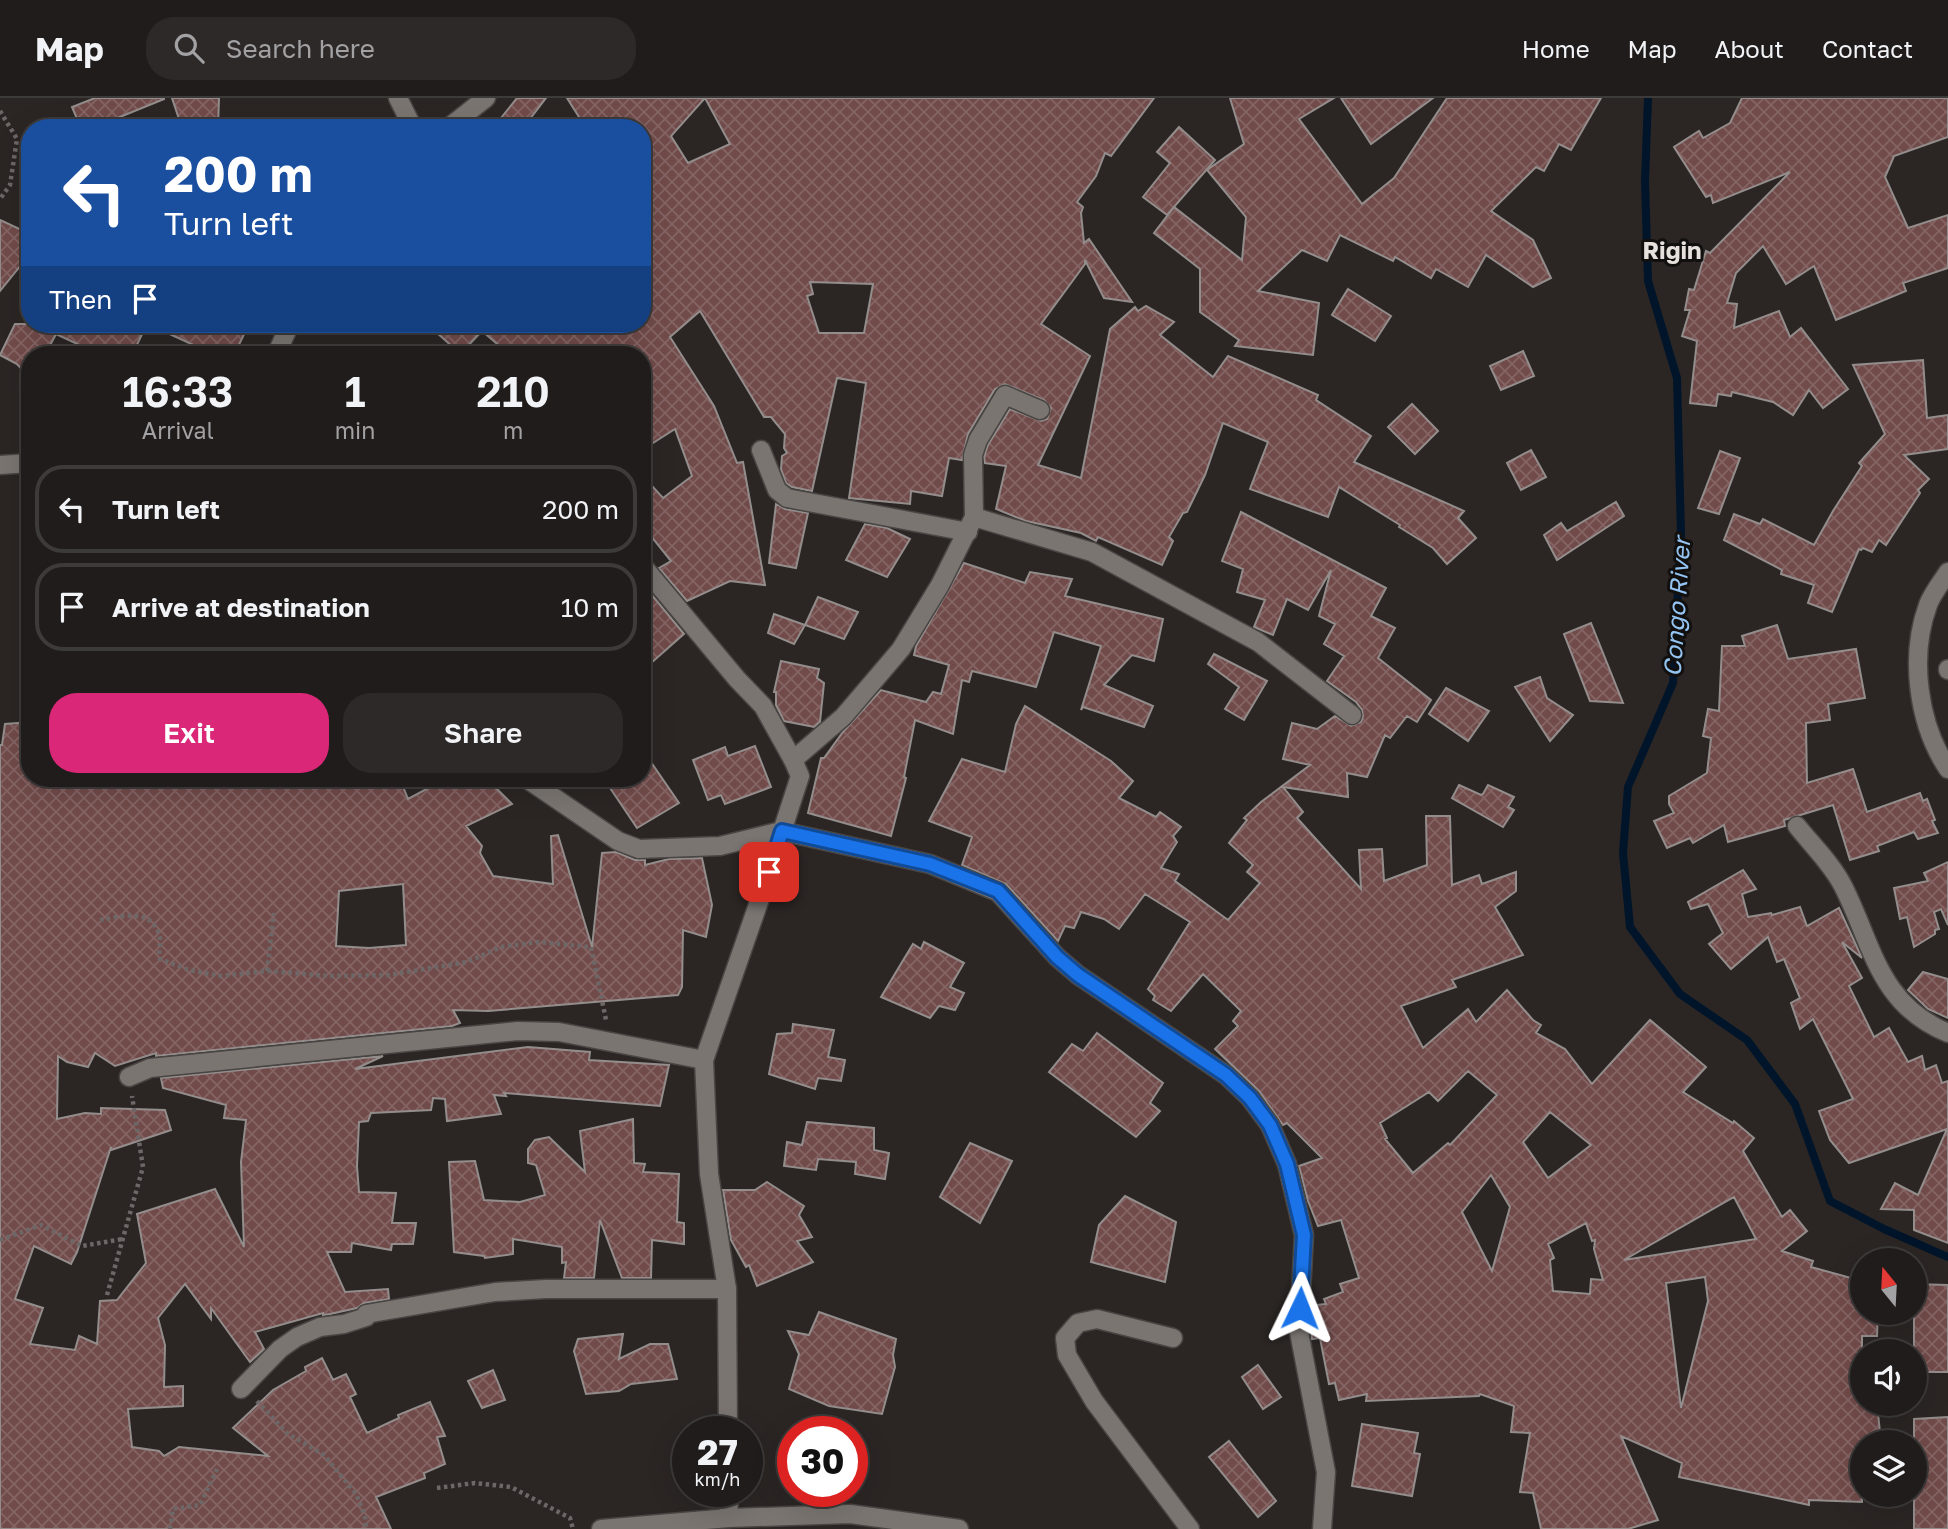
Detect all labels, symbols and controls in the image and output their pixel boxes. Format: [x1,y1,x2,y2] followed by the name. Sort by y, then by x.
[146,17,636,80] search box
[35,29,104,68] text: Map
[170,29,208,67] icon: search
[226,33,375,64] text: Search here
[1522,34,1590,63] text: Home
[1628,34,1677,63] text: Map
[1715,34,1784,63] text: About
[1822,34,1913,63] text: Contact
[164,144,313,203] text: 200 m
[49,147,140,238] icon: left
[164,204,293,242] text: Turn left
[1642,235,1702,264] district label: Rigin
[126,280,164,318] icon: arrive
[49,284,112,315] text: Then
[122,366,233,416] text: 16:33
[344,366,366,416] text: 1
[477,366,550,416] text: 210
[142,416,214,444] text: Arrival
[335,416,375,444] text: min
[503,416,523,444] text: m
[53,490,91,528] icon: left
[112,494,220,525] text: Turn left
[542,494,619,525] text: 200 m
[1657,533,1697,678] water label: Congo River
[53,588,91,626] icon: arrive
[112,592,370,623] text: Arrive at destination
[561,592,619,623] text: 10 m
[49,693,329,773] button: Exit
[343,693,623,773] button: Share
[739,842,799,902] pin
[750,853,788,891] icon: arrive
[1850,1248,1927,1325] north arrow
[1850,1248,1927,1507] map controls
[1263,1271,1337,1345] position arrow
[1850,1339,1927,1416] button: sound
[777,1416,868,1507] speed limit sign: 30
[1850,1430,1927,1507] button: layers
[697,1431,738,1473] text: 27
[695,1468,740,1490] text: km/h

